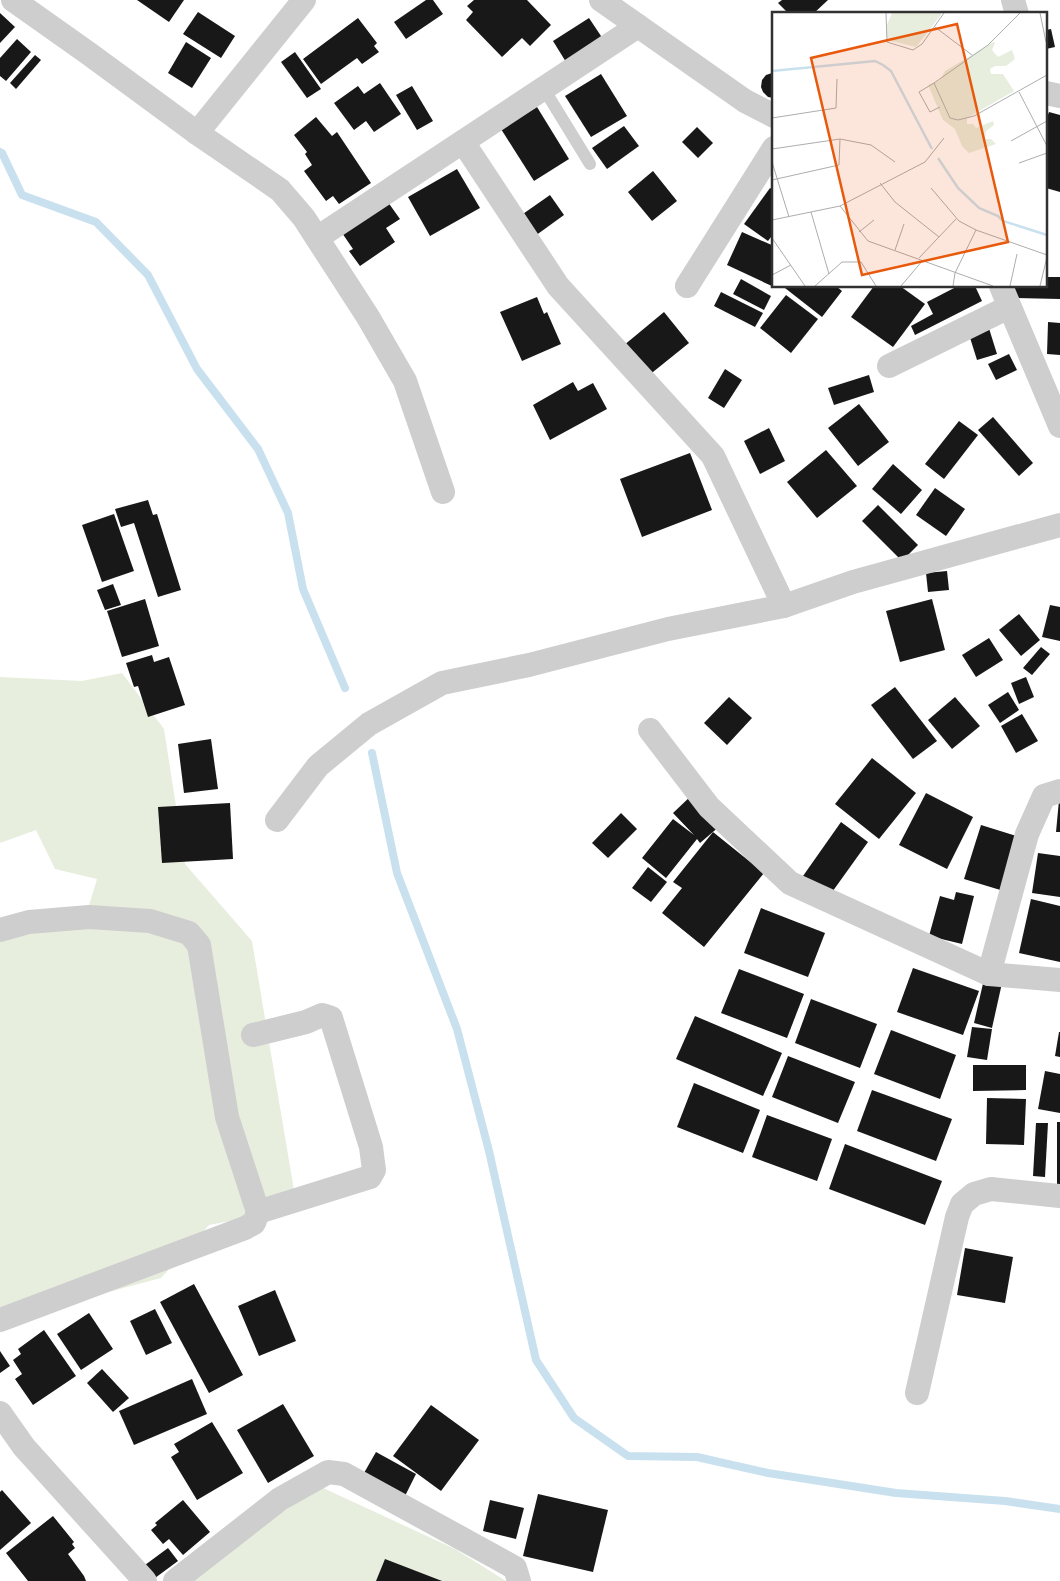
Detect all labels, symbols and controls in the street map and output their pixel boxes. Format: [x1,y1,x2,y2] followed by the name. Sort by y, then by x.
[772,12,1048,288] inset map

